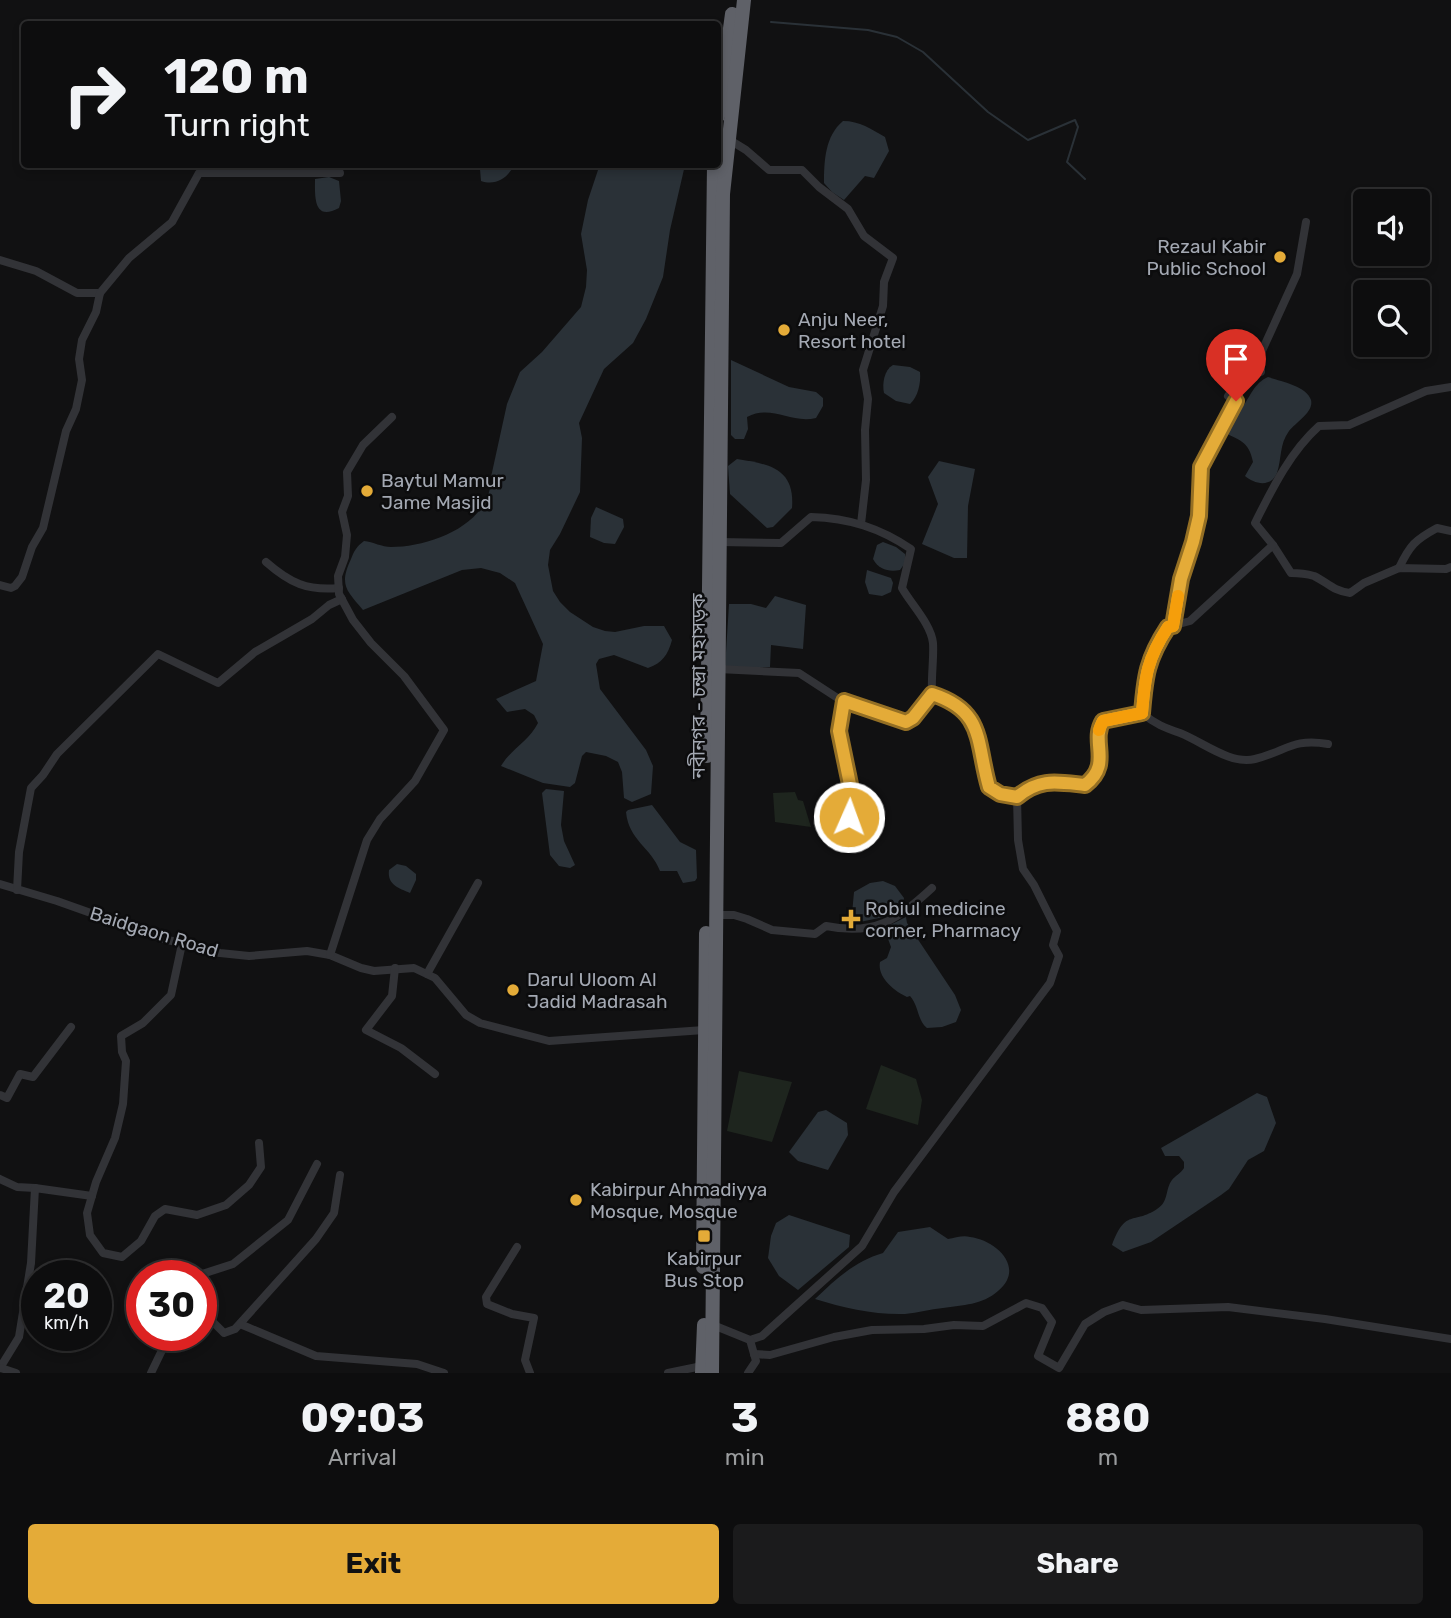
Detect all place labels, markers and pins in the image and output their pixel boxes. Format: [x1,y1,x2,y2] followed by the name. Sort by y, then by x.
[1146,235,1267,280] place label: Rezaul Kabir Public School
[1272,249,1288,265] marker: Rezaul Kabir Public School
[798,308,906,353] place label: Anju Neer, Resort hotel
[776,322,792,338] marker: Anju Neer, Resort hotel
[1206,329,1266,401] pin
[381,469,504,514] place label: Baytul Mamur Jame Masjid
[359,483,375,499] marker: Baytul Mamur Jame Masjid
[865,897,1021,942] place label: Robiul medicine corner, Pharmacy
[843,911,859,927] marker: Robiul medicine corner, Pharmacy
[527,968,668,1013] place label: Darul Uloom Al Jadid Madrasah
[505,982,521,998] marker: Darul Uloom Al Jadid Madrasah
[590,1178,767,1223] place label: Kabirpur Ahmadiyya Mosque, Mosque
[568,1192,584,1208] marker: Kabirpur Ahmadiyya Mosque, Mosque
[696,1228,712,1244] marker: Kabirpur Bus Stop
[664,1247,744,1292] place label: Kabirpur Bus Stop

